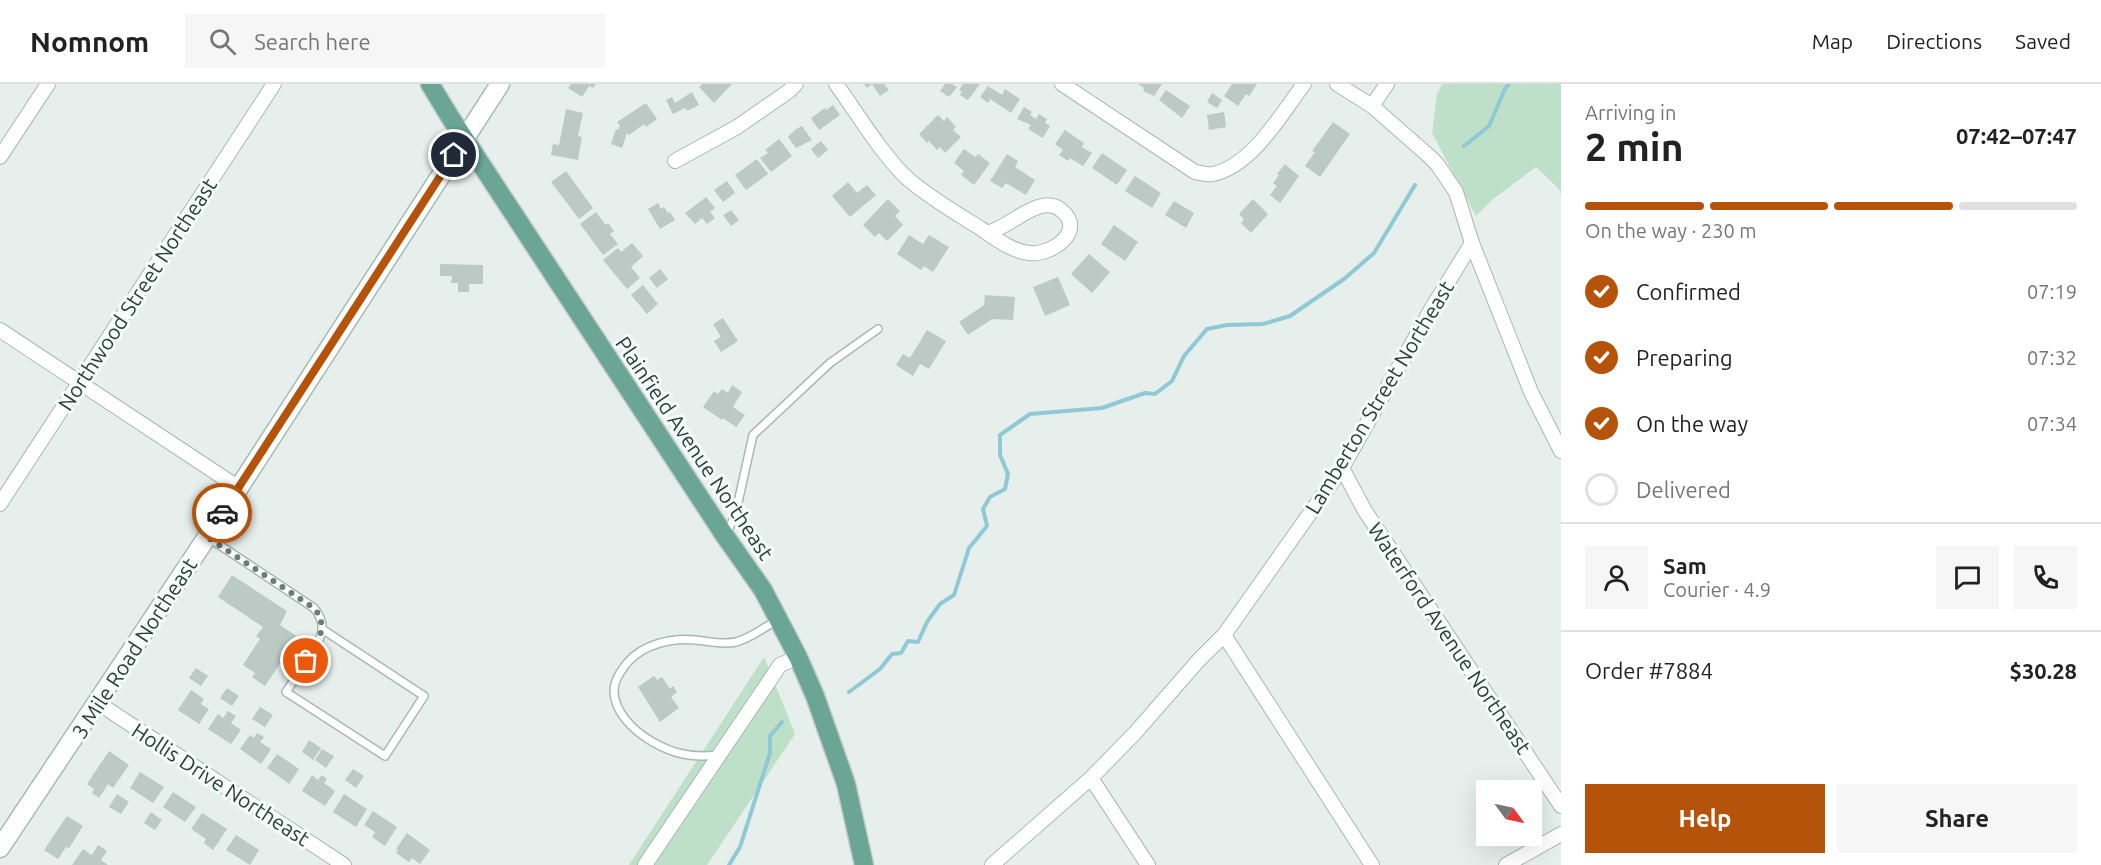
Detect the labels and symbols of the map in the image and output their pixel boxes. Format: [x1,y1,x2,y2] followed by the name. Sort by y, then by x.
[428,129,479,180] pin
[53,173,221,415] street label: Northwood Street Northeast
[1300,276,1458,518] street label: Lamberton Street Northeast
[611,332,779,564] street label: Plainfield Avenue Northeast
[192,483,252,543] courier
[1364,518,1536,758] street label: Waterford Avenue Northeast
[67,553,201,743] street label: 3 Mile Road Northeast
[280,635,331,686] pin
[128,718,314,850] street label: Hollis Drive Northeast
[1476,780,1542,846] north arrow

